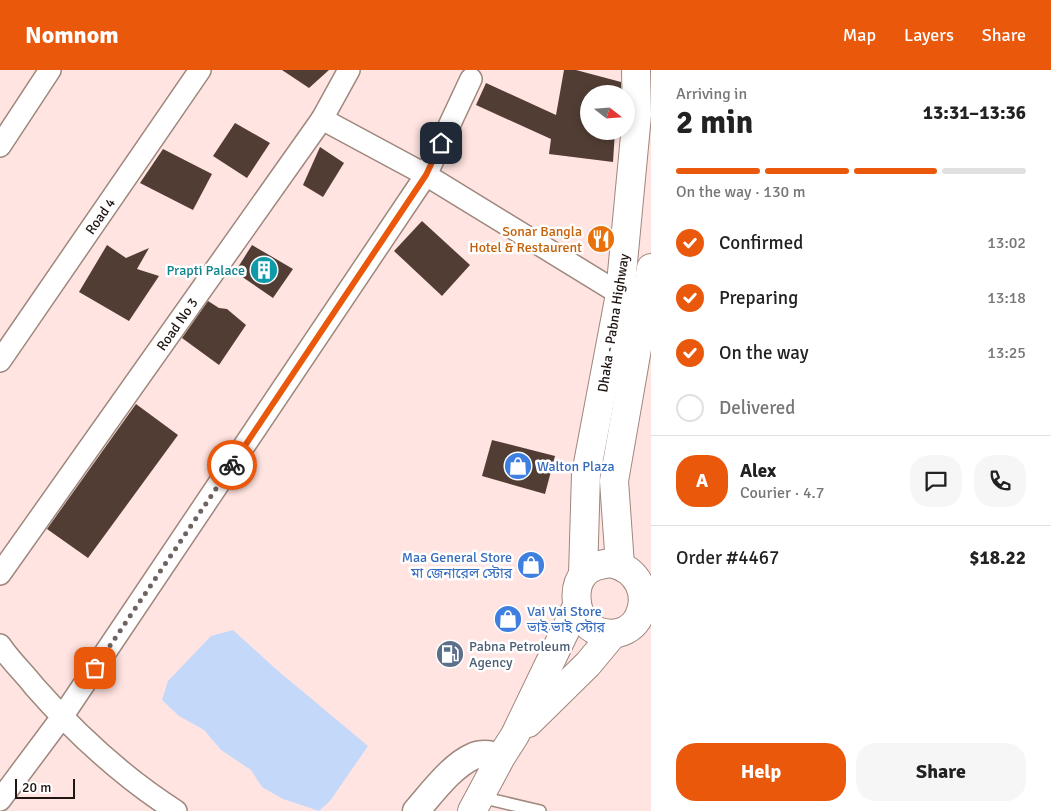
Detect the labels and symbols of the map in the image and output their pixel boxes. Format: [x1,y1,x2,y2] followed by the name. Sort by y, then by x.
[580,85,635,140] north arrow
[420,122,462,164] pin
[82,194,119,238] street label: Road 4
[469,223,582,256] place label: Sonar Bangla Hotel & Restaurent
[586,224,616,254] restaurant icon: Sonar Bangla Hotel & Restaurent
[594,252,633,394] street label: Dhaka - Pabna Highway
[249,255,279,285] building icon: Prapti Palace
[166,262,245,279] place label: Prapti Palace
[153,295,202,354] street label: Road No 3
[207,440,257,490] courier
[503,451,533,481] shop icon: Walton Plaza
[537,458,615,475] place label: Walton Plaza
[402,549,513,582] place label: Maa General Store মা জেনারেল স্টোর
[516,550,546,580] shop icon: Maa General Store মা জেনারেল স্টোর
[526,603,606,636] place label: Vai Vai Store ভাই ভাই স্টোর
[493,604,523,634] shop icon: Vai Vai Store ভাই ভাই স্টোর
[469,638,570,671] place label: Pabna Petroleum Agency
[435,639,465,669] fuel station icon: Pabna Petroleum Agency
[74,647,116,689] pin
[15,776,75,799] scale bar

